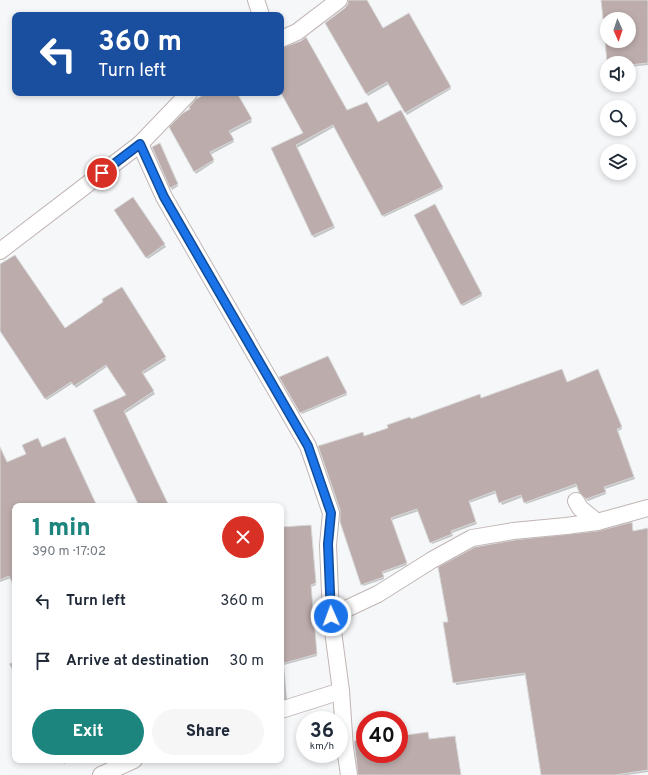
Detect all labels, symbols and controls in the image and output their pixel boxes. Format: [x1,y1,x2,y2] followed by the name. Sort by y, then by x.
[600,12,636,48] north arrow
[600,12,636,180] map controls
[98,25,182,61] text: 360 m
[32,28,84,80] icon: left
[600,56,636,92] button: sound
[98,60,166,83] text: Turn left
[600,100,636,136] button: search
[600,144,636,180] button: layers
[85,156,119,190] pin
[91,162,113,184] icon: arrive
[32,514,91,544] text: 1 min
[222,516,264,558] button: close
[32,544,106,560] text: 390 m · 17:02
[32,590,54,612] icon: left
[66,592,126,611] text: Turn left
[220,592,264,611] text: 360 m
[310,595,352,637] position arrow
[32,650,54,672] icon: arrive
[66,652,209,671] text: Arrive at destination
[229,652,264,671] text: 30 m
[32,709,144,755] button: Exit
[152,709,264,755] button: Share
[356,711,408,763] speed limit sign: 40
[310,719,334,745] text: 36
[310,740,334,753] text: km/h

